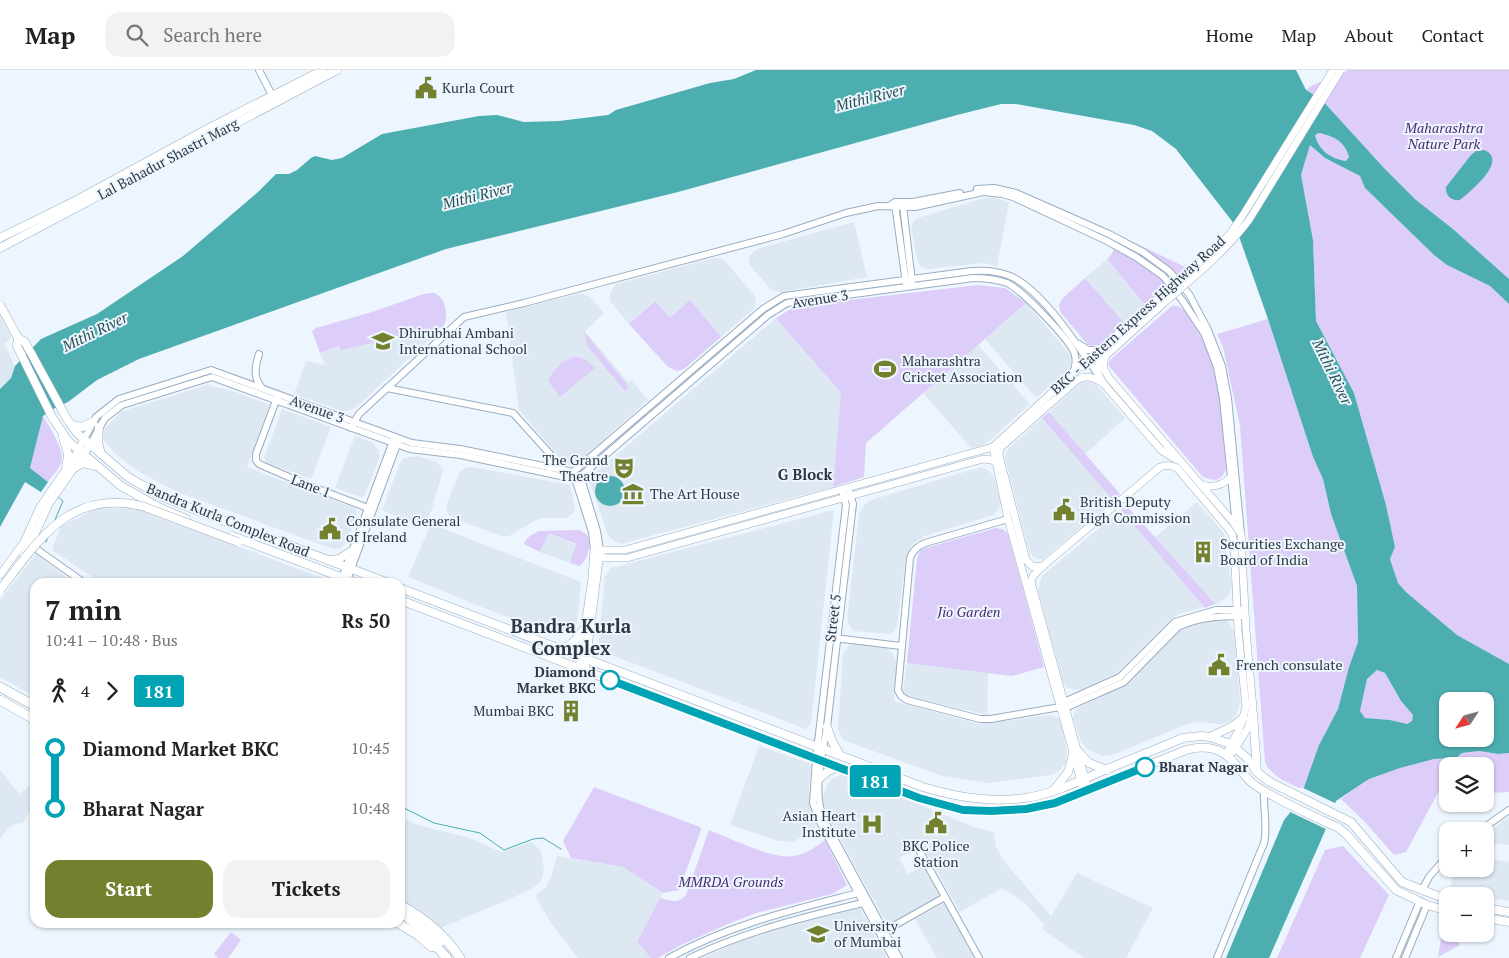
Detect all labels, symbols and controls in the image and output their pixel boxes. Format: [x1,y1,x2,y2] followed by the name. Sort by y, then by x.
[105,12,455,57] search box
[25,19,75,51] text: Map
[123,21,151,49] icon: search
[163,22,262,47] text: Search here
[1206,23,1253,47] text: Home
[1281,23,1316,47] text: Map
[1344,23,1393,47] text: About
[1421,23,1484,47] text: Contact
[413,75,439,101] public building icon: Kurla Court
[442,78,515,97] place label: Kurla Court
[832,78,908,116] water label: Mithi River
[94,113,242,204] street label: Lal Bahadur Shastri Marg
[1404,118,1483,153] park label: Maharashtra Nature Park
[439,176,515,214] water label: Mithi River
[1046,231,1229,398] street label: BKC - Eastern Express Highway Road
[790,285,849,312] street label: Avenue 3
[58,306,132,356] water label: Mithi River
[399,323,527,358] place label: Dhirubhai Ambani International School
[370,328,396,354] school or university icon: Dhirubhai Ambani International School
[1308,335,1358,409] water label: Mithi River
[902,351,1023,386] place label: Maharashtra Cricket Association
[872,356,898,382] sports icon: Maharashtra Cricket Association
[287,390,347,427] street label: Avenue 3
[543,450,608,485] place label: The Grand Theatre
[611,455,637,481] theatre icon: The Grand Theatre
[778,464,832,484] district label: G Block
[289,469,334,502] street label: Lane 1
[144,478,313,561] street label: Bandra Kurla Complex Road
[620,481,646,507] museum icon: The Art House
[650,484,740,503] place label: The Art House
[1080,492,1191,527] place label: British Deputy High Commission
[1051,497,1077,523] public building icon: British Deputy High Commission
[346,511,460,546] place label: Consulate General of Ireland
[317,516,343,542] public building icon: Consulate General of Ireland
[1220,534,1344,569] place label: Securities Exchange Board of India
[1190,539,1216,565] building icon: Securities Exchange Board of India
[45,591,122,628] text: 7 min
[820,593,845,643] street label: Street 5
[937,602,1001,621] park label: Jio Garden
[342,608,390,633] text: Rs 50
[511,613,632,660] district label: Bandra Kurla Complex
[45,629,178,651] text: 10:41 – 10:48 · Bus
[1206,652,1232,678] public building icon: French consulate
[1236,655,1342,674] place label: French consulate
[517,662,597,697] place label: Diamond Market BKC
[600,670,620,690] marker: Diamond Market BKC
[45,677,73,705] icon: walk
[98,677,126,705] icon: forward
[144,679,174,703] text: 181
[81,680,90,702] text: 4
[1439,692,1494,748] north arrow
[1439,692,1494,942] map controls
[558,698,584,724] building icon: Mumbai BKC
[473,701,554,720] place label: Mumbai BKC
[83,736,279,761] text: Diamond Market BKC
[351,737,390,759] text: 10:45
[1135,757,1155,777] marker: Bharat Nagar
[1159,757,1248,776] place label: Bharat Nagar
[1439,757,1494,812] button: layers
[846,765,904,797] line badge: 181
[860,769,890,793] text: 181
[83,796,204,821] text: Bharat Nagar
[351,797,390,819] text: 10:48
[783,806,857,841] place label: Asian Heart Institute
[923,810,949,836] public building icon: BKC Police Station
[859,811,885,837] hospital icon: Asian Heart Institute
[1439,822,1494,877] button: +
[902,836,970,871] place label: BKC Police Station
[45,860,213,918] button: Start
[223,860,390,918] button: Tickets
[677,872,784,891] park label: MMRDA Grounds
[1439,887,1494,942] button: −
[834,916,901,951] place label: University of Mumbai
[805,921,831,947] school or university icon: University of Mumbai

